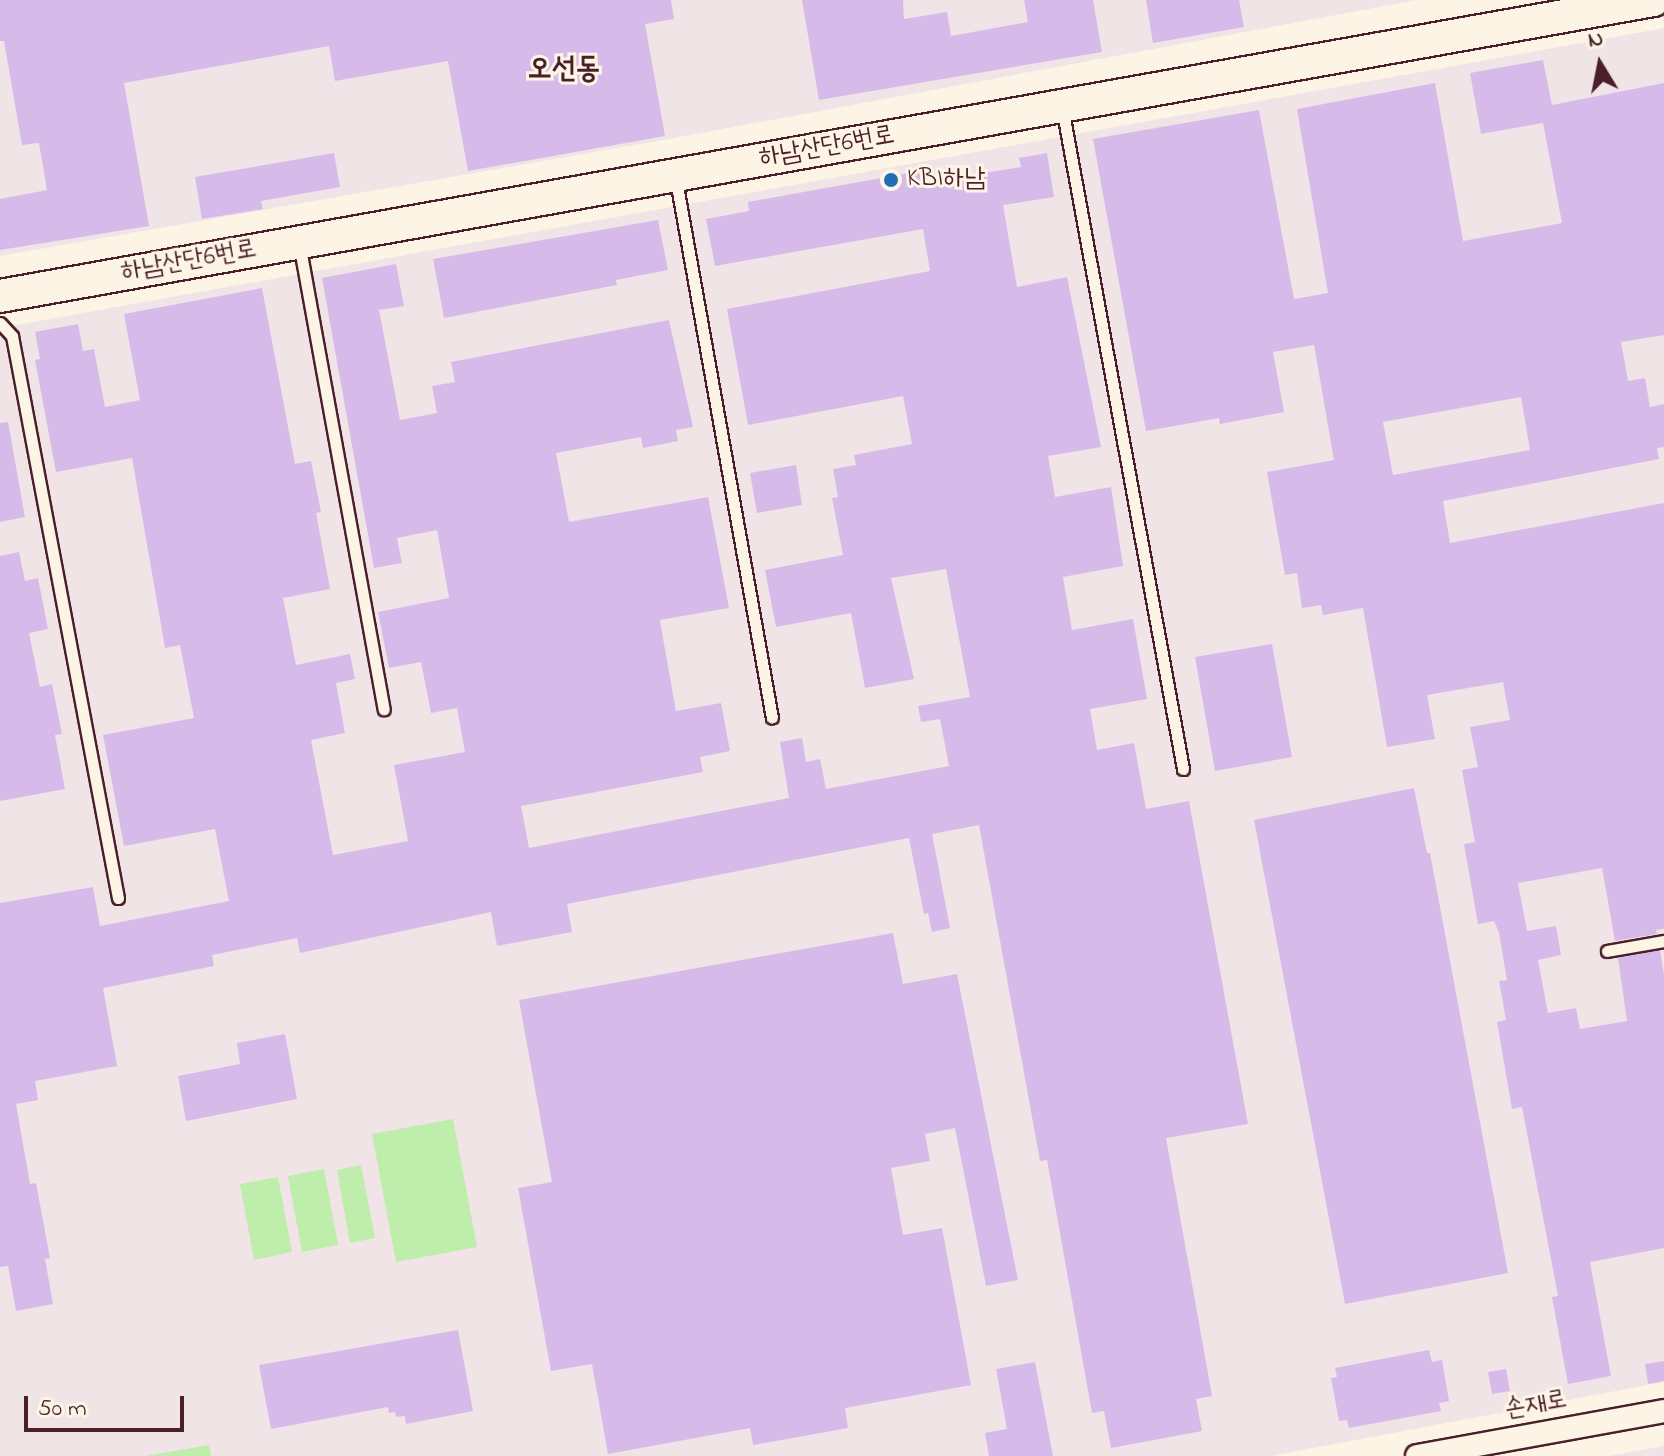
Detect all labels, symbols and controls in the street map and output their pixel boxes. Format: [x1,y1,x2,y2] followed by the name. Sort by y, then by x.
[1586,23,1606,57] text: N
[1560,24,1640,104] north arrow
[528,52,600,88] district label: 오선동
[757,121,897,175] street label: 하남산단6번로
[907,164,985,196] place label: KBI하남
[882,171,900,189] marker: KBI하남
[119,235,259,289] street label: 하남산단6번로
[28,1380,188,1430] scale bar
[1502,1385,1570,1427] street label: 손재로
[38,1392,87,1427] text: 50 m

